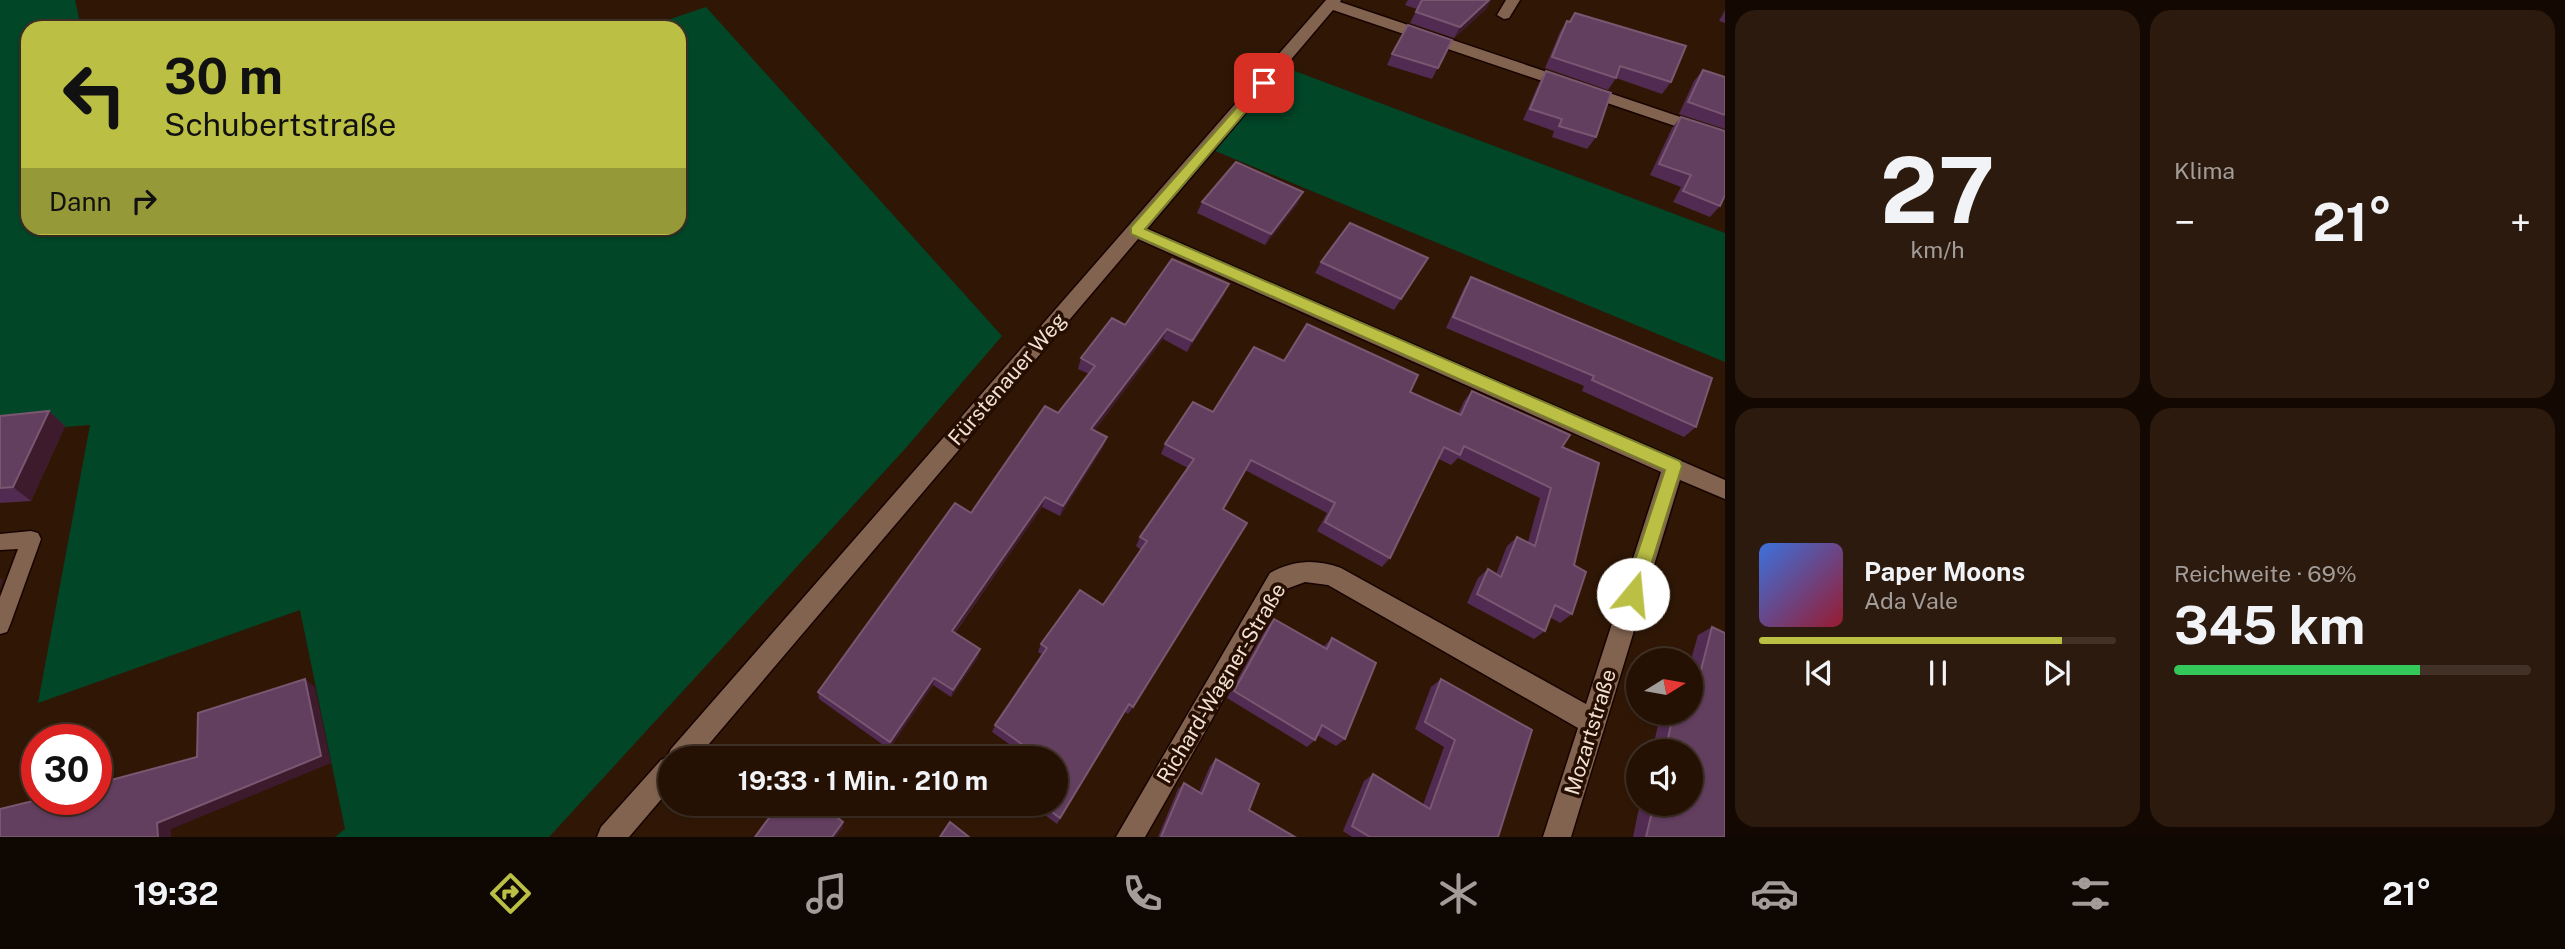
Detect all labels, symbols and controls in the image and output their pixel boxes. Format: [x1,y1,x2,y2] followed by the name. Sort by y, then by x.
[164,47,283,105] text: 30 m
[49,49,140,140] icon: left
[1234,53,1294,113] pin
[1245,64,1283,102] icon: arrive
[164,106,396,143] text: Schubertstraße
[1880,137,1995,243] text: 27
[2174,157,2235,184] text: Klima
[125,182,163,220] icon: right
[49,186,111,217] text: Dann
[2313,192,2392,253] text: 21°
[2174,200,2195,245] text: −
[2510,200,2531,245] text: +
[1910,236,1965,263] text: km/h
[943,308,1071,450] street label: Fürstenauer Weg
[1864,556,2025,587] text: Paper Moons
[1596,557,1670,631] position arrow
[2174,560,2357,587] text: Reichweite · 69%
[1151,578,1291,788] street label: Richard-Wagner-Straße
[1864,587,1958,614] text: Ada Vale
[2174,595,2365,656] text: 345 km
[1626,648,1703,724] north arrow
[1626,648,1703,816] map controls
[1800,654,1838,692] icon: previous
[1919,654,1957,692] icon: pause
[2038,654,2076,692] icon: next
[1559,666,1621,798] street label: Mozartstraße
[21,724,112,815] speed limit sign: 30
[1626,739,1703,816] button: sound
[738,765,988,796] text: 19:33 · 1 Min. · 210 m
[486,869,535,918] icon: directions
[802,869,851,918] icon: music
[1118,869,1167,918] icon: phone
[1434,869,1483,918] icon: climate
[1750,869,1799,918] icon: car
[2066,869,2115,918] icon: filters
[134,875,219,912] text: 19:32
[2382,875,2431,912] text: 21°

